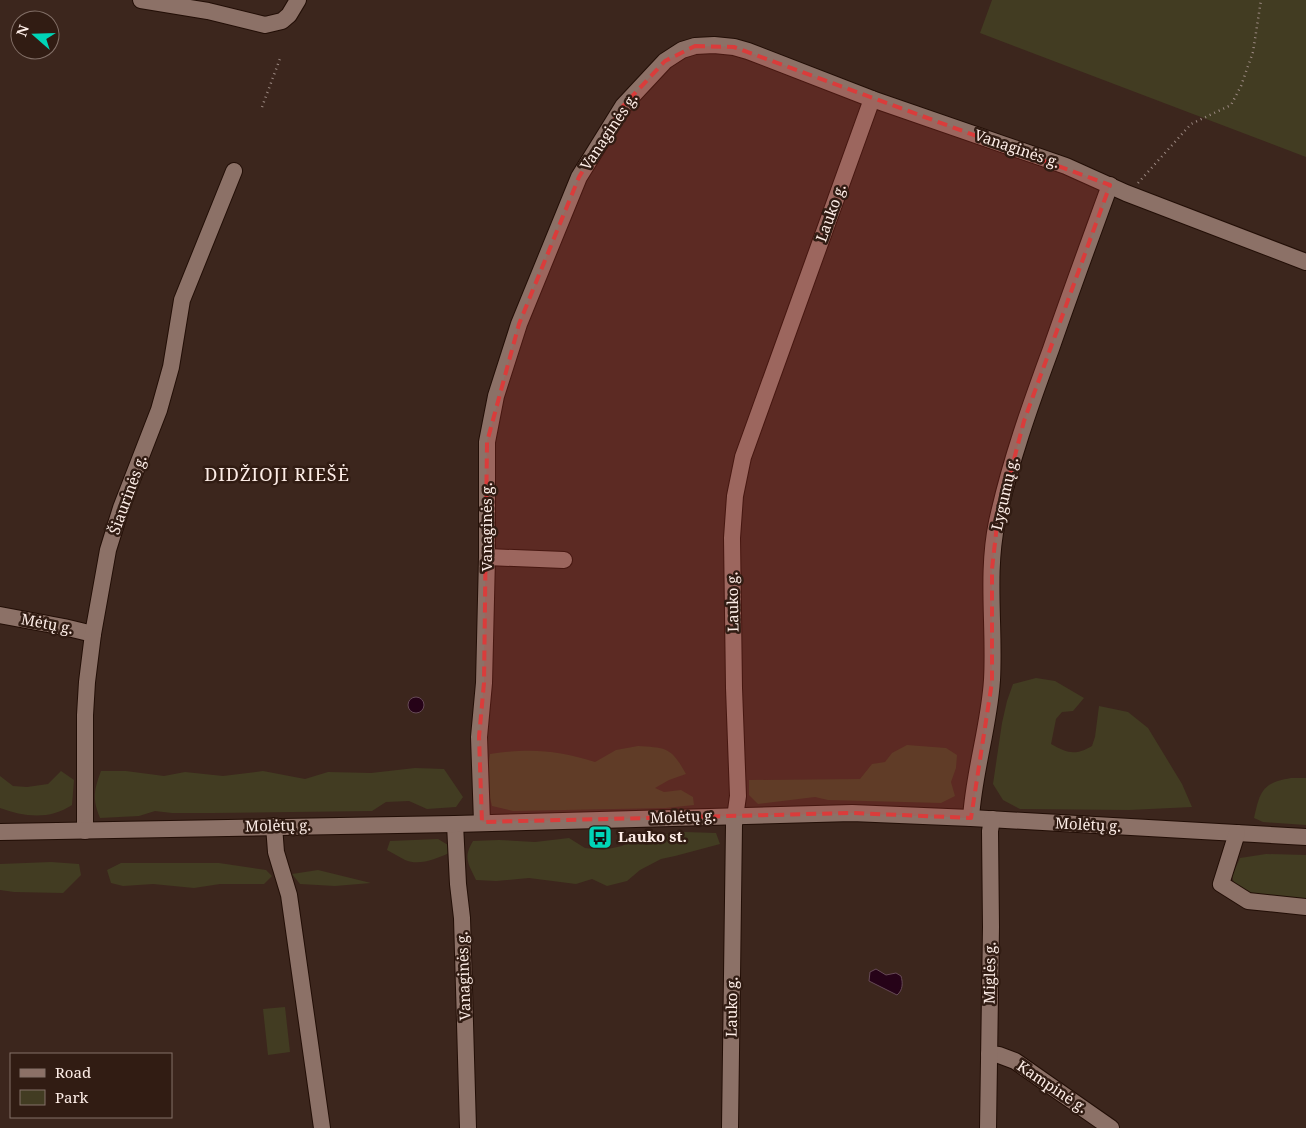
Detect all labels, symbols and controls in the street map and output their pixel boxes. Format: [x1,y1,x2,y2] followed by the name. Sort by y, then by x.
[10,10,60,60] north arrow
[11,22,33,39] text: N
[575,89,641,174] street label: Vanaginės g.
[972,124,1063,172] street label: Vanaginės g.
[810,181,850,244] street label: Lauko g.
[103,452,151,537] street label: Šiaurinės g.
[986,455,1022,532] street label: Lygumų g.
[204,462,350,486] district label: DIDŽIOJI RIEŠĖ
[476,483,496,571] street label: Vanaginės g.
[721,572,743,632] street label: Lauko g.
[19,608,75,638] street label: Mėtų g.
[650,805,716,827] street label: Molėtų g.
[1055,812,1121,836] street label: Molėtų g.
[245,814,311,836] street label: Molėtų g.
[587,824,613,850] bus stop icon: Lauko st.
[618,826,687,846] place label: Lauko st.
[451,931,475,1021] street label: Vanaginės g.
[978,942,1000,1004] street label: Miglės g.
[720,977,742,1037] street label: Lauko g.
[10,1053,172,1118] legend
[1014,1055,1092,1117] street label: Kampinė g.
[55,1062,91,1082] text: Road
[55,1087,89,1107] text: Park

